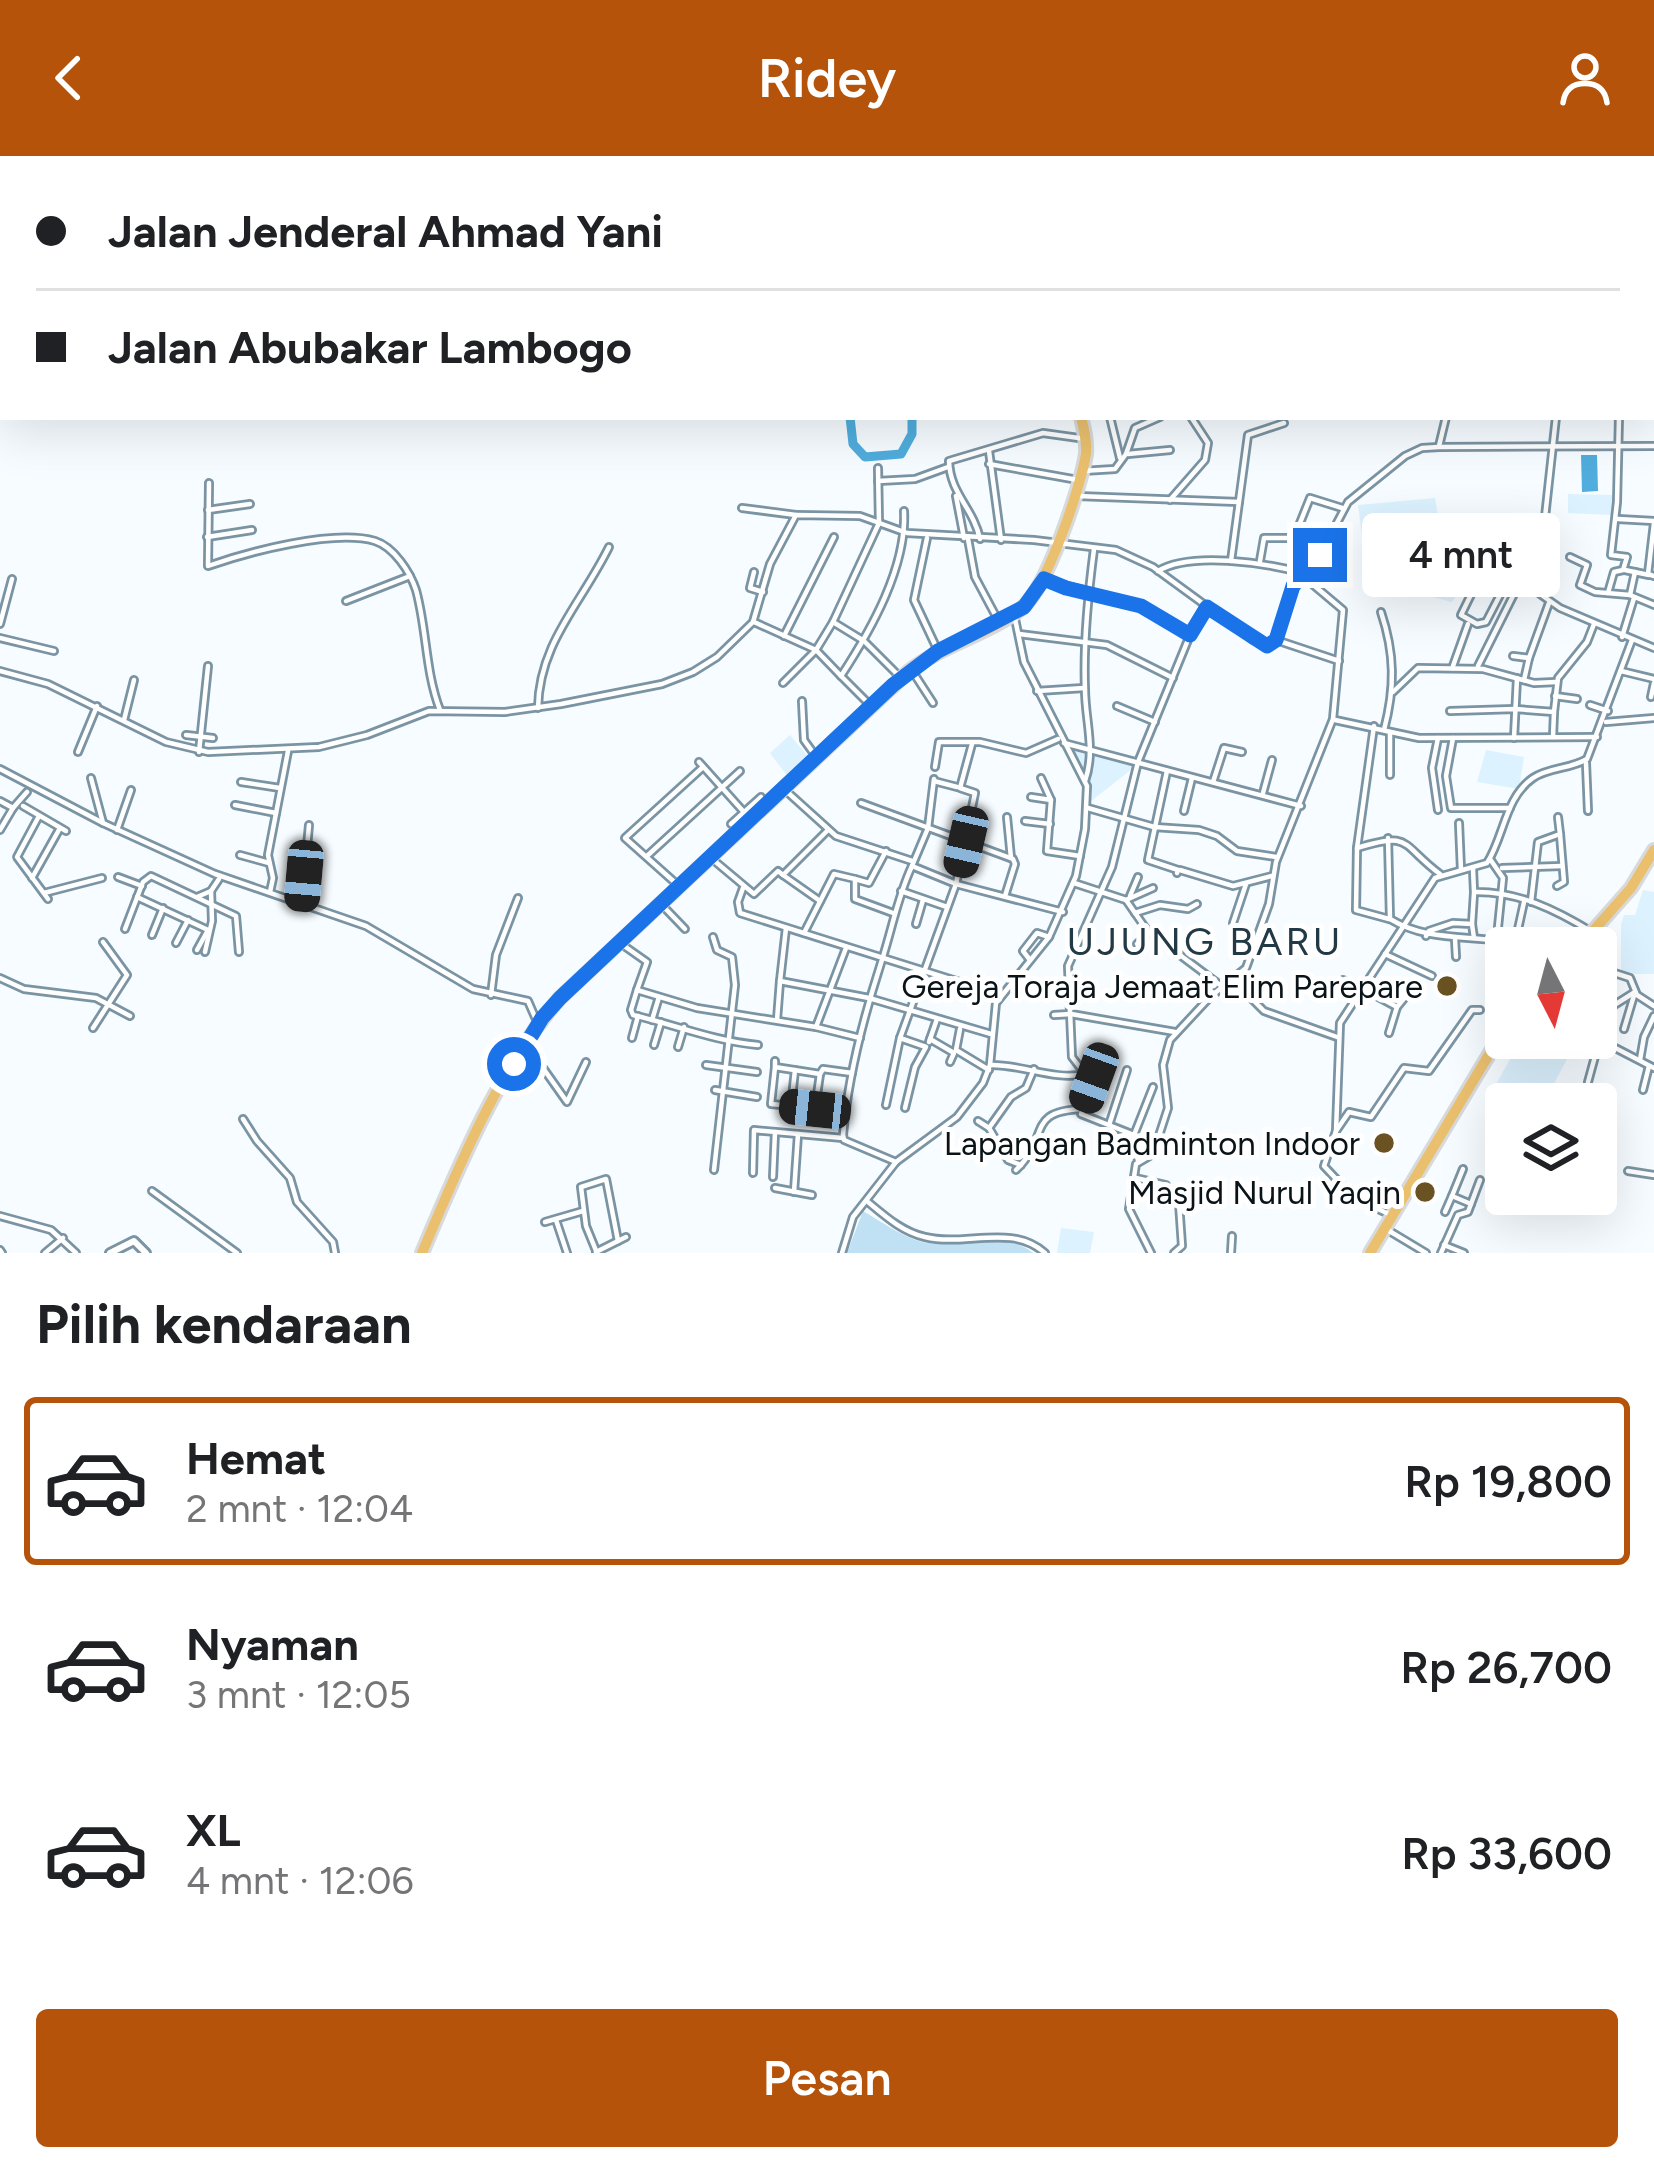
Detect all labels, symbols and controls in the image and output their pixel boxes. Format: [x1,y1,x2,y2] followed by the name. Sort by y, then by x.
[36,45,102,111] icon: back
[1552,45,1618,111] icon: person
[758,46,896,111] text: Ridey
[108,204,663,258] text: Jalan Jenderal Ahmad Yani
[108,320,632,374] text: Jalan Abubakar Lambogo
[1362,513,1560,597] callout: 4 mnt
[1293,528,1347,582] route end
[1409,531,1513,578] text: 4 mnt
[940,803,992,881] car
[283,839,325,913] car
[1067,918,1343,965] district label: UJUNG BARU
[1485,927,1617,1059] north arrow
[1485,927,1617,1215] map controls
[901,967,1423,1006] place label: Gereja Toraja Jemaat Elim Parepare
[1434,973,1460,999] marker: Gereja Toraja Jemaat Elim Parepare
[487,1037,541,1091] route start
[1065,1038,1123,1118] car
[1485,1083,1617,1215] button: layers
[777,1087,853,1131] car
[944,1124,1360,1163] place label: Lapangan Badminton Indoor
[1371,1130,1397,1156] marker: Lapangan Badminton Indoor
[1128,1173,1401,1212] place label: Masjid Nurul Yaqin
[1412,1179,1438,1205] marker: Masjid Nurul Yaqin
[36,1292,412,1357] text: Pilih kendaraan
[42,1427,150,1535] icon: car
[186,1431,326,1485] text: Hemat
[1404,1454,1612,1508] text: Rp 19,800
[186,1485,413,1532] text: 2 mnt · 12:04
[42,1613,150,1721] icon: car
[186,1617,359,1671] text: Nyaman
[1400,1640,1612,1694] text: Rp 26,700
[186,1671,411,1718] text: 3 mnt · 12:05
[42,1799,150,1907] icon: car
[186,1803,241,1857] text: XL
[1401,1826,1612,1880] text: Rp 33,600
[186,1857,414,1904] text: 4 mnt · 12:06
[36,2009,1618,2147] button: Pesan

